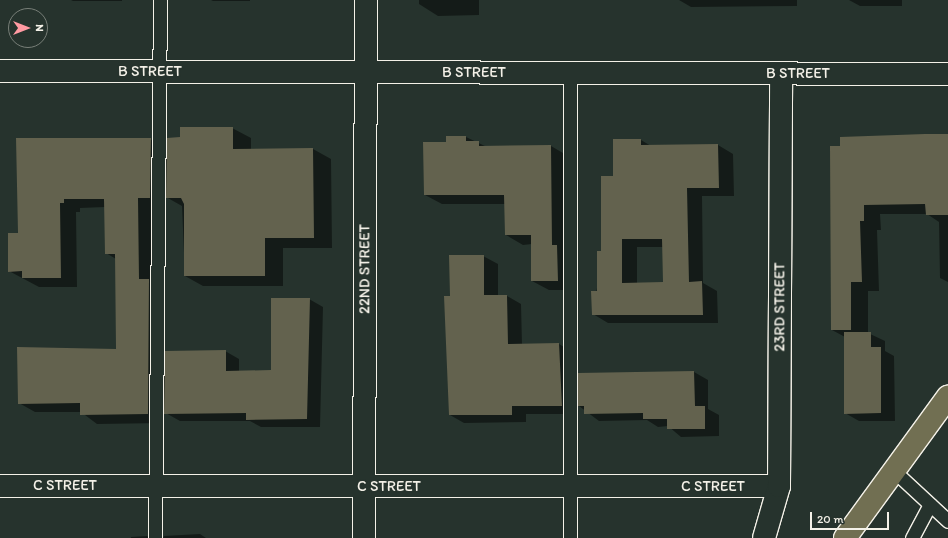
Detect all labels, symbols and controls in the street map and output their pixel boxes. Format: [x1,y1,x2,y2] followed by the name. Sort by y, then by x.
[8,8,48,48] north arrow
[33,24,46,32] text: N
[118,63,182,81] street label: B STREET
[442,64,506,82] street label: B STREET
[766,65,830,83] street label: B STREET
[356,224,374,314] street label: 22ND STREET
[771,262,789,352] street label: 23RD STREET
[33,477,97,495] street label: C STREET
[357,478,421,496] street label: C STREET
[681,478,745,496] street label: C STREET
[812,504,891,530] scale bar
[817,512,844,526] text: 20 m

